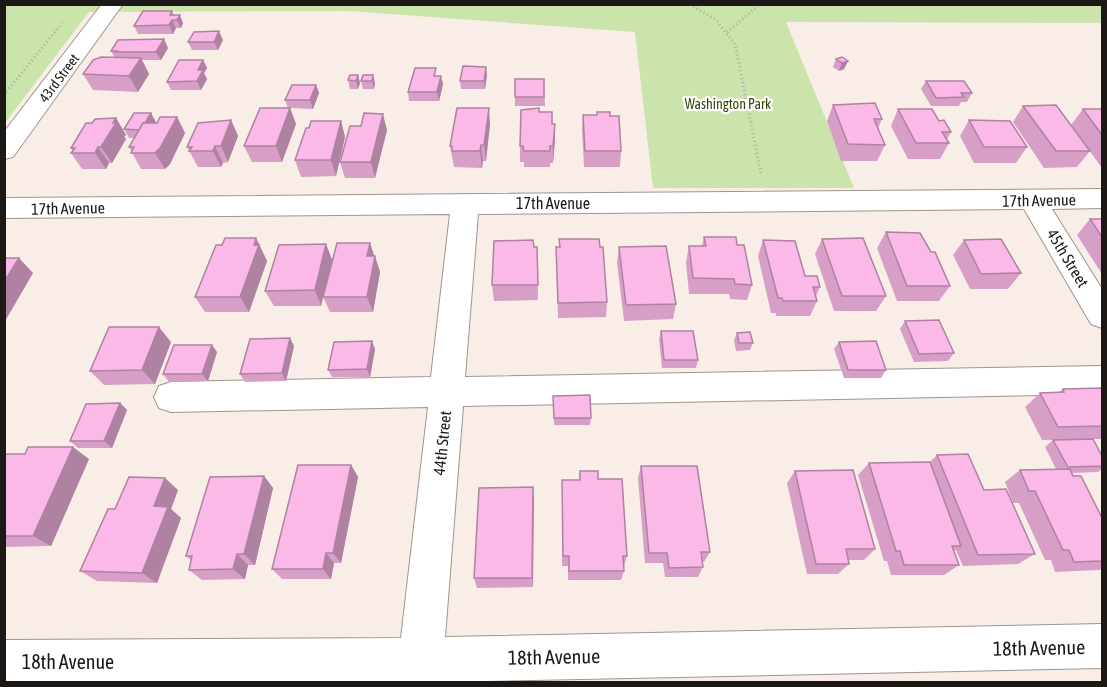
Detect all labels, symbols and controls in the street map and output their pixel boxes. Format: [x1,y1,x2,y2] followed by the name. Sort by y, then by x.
[36,51,82,105] street label: 43rd Street
[685,96,771,112] park label: Washington Park
[1002,190,1076,210] street label: 17th Avenue
[516,194,590,212] street label: 17th Avenue
[31,198,105,218] street label: 17th Avenue
[1044,226,1093,291] street label: 45th Street
[430,410,454,476] street label: 44th Street
[993,635,1085,660] street label: 18th Avenue
[508,644,600,669] street label: 18th Avenue
[22,650,114,673] street label: 18th Avenue

